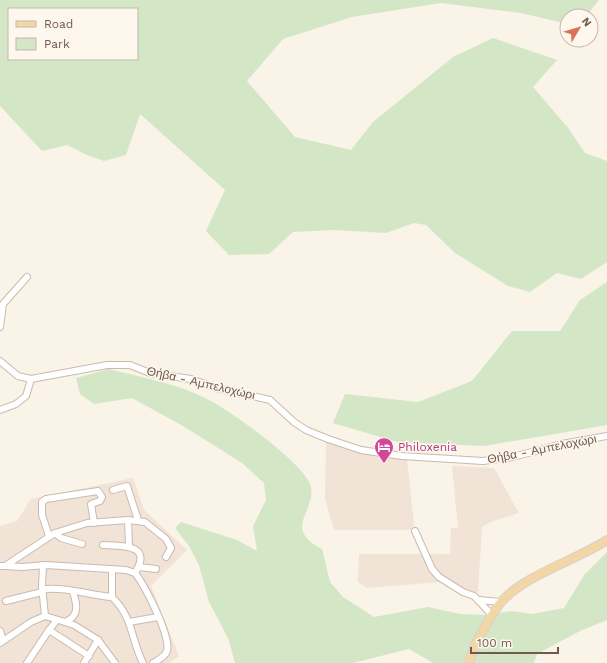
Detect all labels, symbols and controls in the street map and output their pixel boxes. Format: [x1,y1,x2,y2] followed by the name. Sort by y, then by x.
[8,8,138,60] legend
[559,8,599,48] north arrow
[579,15,594,29] text: N
[44,17,73,31] text: Road
[44,37,70,51] text: Park
[145,364,257,402] street label: Θήβα - Αμπελοχώρι
[486,431,598,466] street label: Θήβα - Αμπελοχώρι
[373,436,395,464] hotel icon: Philoxenia
[398,440,457,454] place label: Philoxenia
[471,629,558,655] scale bar
[477,636,512,650] text: 100 m

